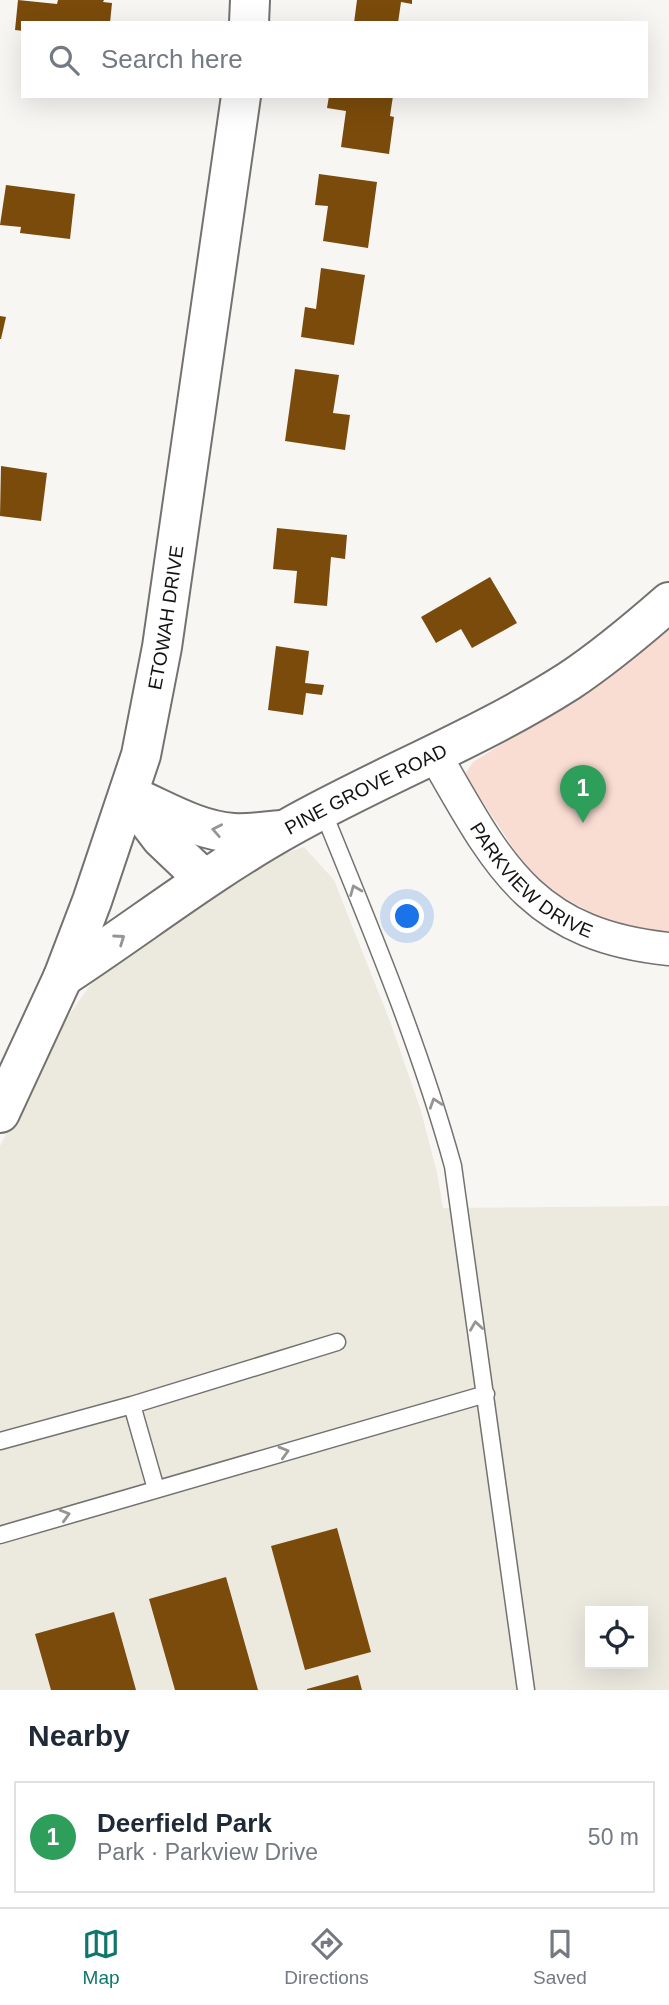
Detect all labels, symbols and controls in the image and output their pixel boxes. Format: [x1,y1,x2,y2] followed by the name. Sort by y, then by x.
[21,21,648,98] search box
[45,41,83,79] icon: search
[101,44,243,74] text: Search here
[143,544,187,691] street label: ETOWAH DRIVE
[281,739,450,838] street label: PINE GROVE ROAD
[560,765,606,823] pin: 1
[466,818,596,942] street label: PARKVIEW DRIVE
[211,823,223,838] one-way arrow
[350,884,364,896] one-way arrow
[390,899,424,933] your location
[112,935,125,947] one-way arrow
[429,1097,443,1109] one-way arrow
[469,1320,484,1332] one-way arrow
[278,1446,290,1460] one-way arrow
[59,1508,71,1523] one-way arrow
[585,1606,648,1669] map controls
[585,1606,648,1669] button: locate
[28,1719,130,1752] text: Nearby
[97,1808,272,1838] text: Deerfield Park
[47,1824,59,1850] text: 1
[588,1824,639,1850] text: 50 m
[97,1839,318,1865] text: Park · Parkview Drive
[82,1925,120,1989] tab: Map
[284,1925,369,1989] tab: Directions
[533,1925,587,1989] tab: Saved

